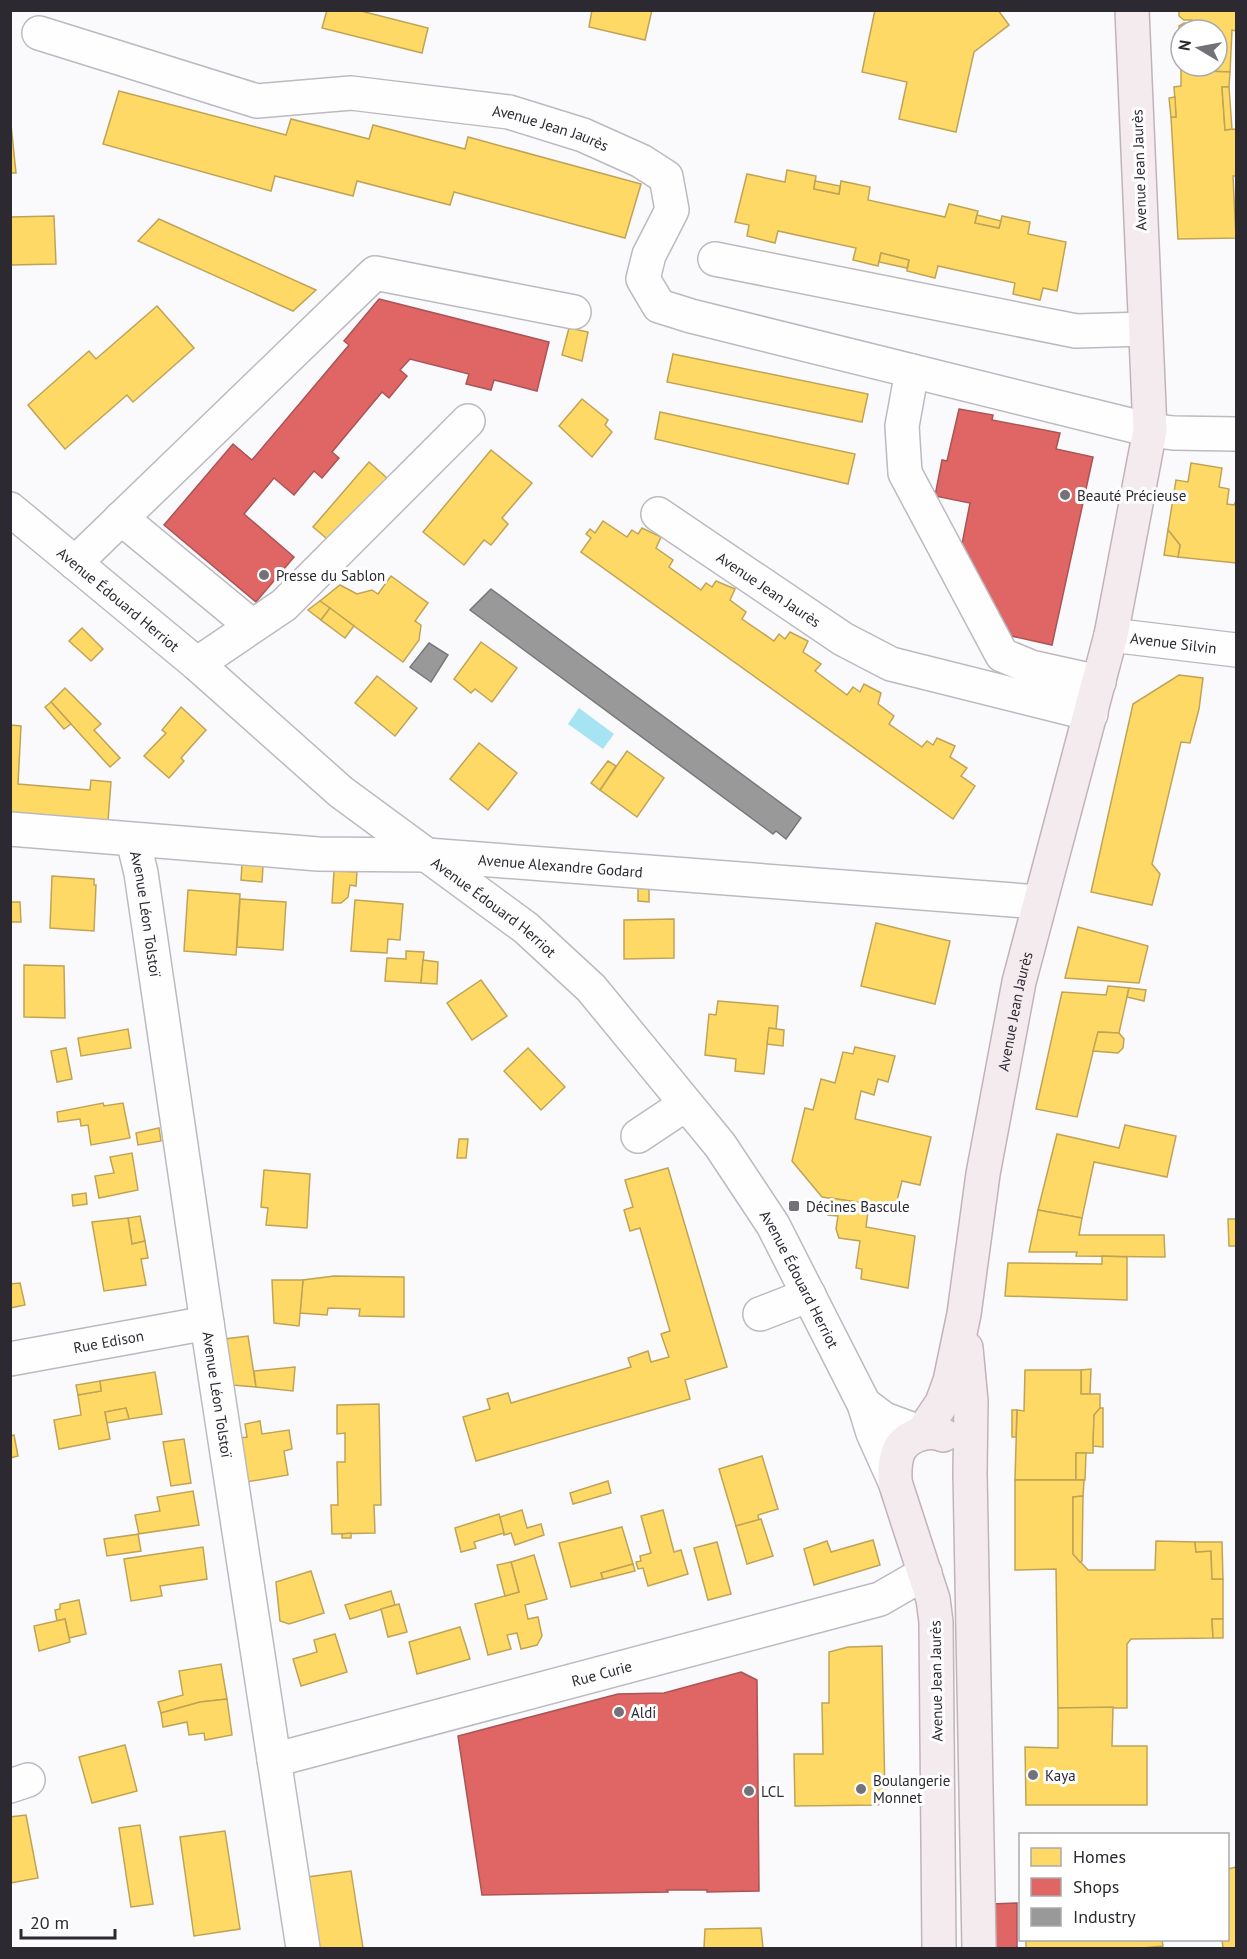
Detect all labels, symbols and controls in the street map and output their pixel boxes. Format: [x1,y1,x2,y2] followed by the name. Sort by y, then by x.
[1169,18,1229,78] north arrow
[1173,38,1195,52] text: N
[491,101,612,155] street label: Avenue Jean Jaurès
[1127,109,1151,231] street label: Avenue Jean Jaurès
[1077,486,1186,505] place label: Beauté Précieuse
[1058,488,1072,502] marker: Beauté Précieuse
[54,543,183,655] street label: Avenue Édouard Herriot
[713,547,825,631] street label: Avenue Jean Jaurès
[276,566,385,585] place label: Presse du Sablon
[257,568,271,582] marker: Presse du Sablon
[1129,628,1218,657] street label: Avenue Silvin
[126,849,166,979] street label: Avenue Léon Tolstoï
[478,849,644,881] street label: Avenue Alexandre Godard
[428,852,561,961] street label: Avenue Édouard Herriot
[993,949,1036,1073] street label: Avenue Jean Jaurès
[806,1197,910,1216] place label: Décines Bascule
[787,1199,801,1213] marker: Décines Bascule
[756,1206,843,1351] street label: Avenue Édouard Herriot
[72,1325,145,1357] street label: Rue Edison
[199,1330,237,1460] street label: Avenue Léon Tolstoï
[925,1620,947,1742] street label: Avenue Jean Jaurès
[569,1656,634,1690] street label: Rue Curie
[631,1703,656,1722] place label: Aldi
[612,1705,626,1719] marker: Aldi
[1045,1766,1076,1785] place label: Kaya
[1026,1768,1040,1782] marker: Kaya
[873,1771,950,1807] place label: Boulangerie Monnet
[761,1782,784,1801] place label: LCL
[854,1782,868,1796] marker: Boulangerie Monnet
[742,1784,756,1798] marker: LCL
[1019,1833,1229,1941] legend
[1073,1845,1126,1868] text: Homes
[1073,1875,1119,1898] text: Shops
[21,1902,116,1940] scale bar
[1073,1905,1136,1928] text: Industry
[30,1911,69,1934] text: 20 m

